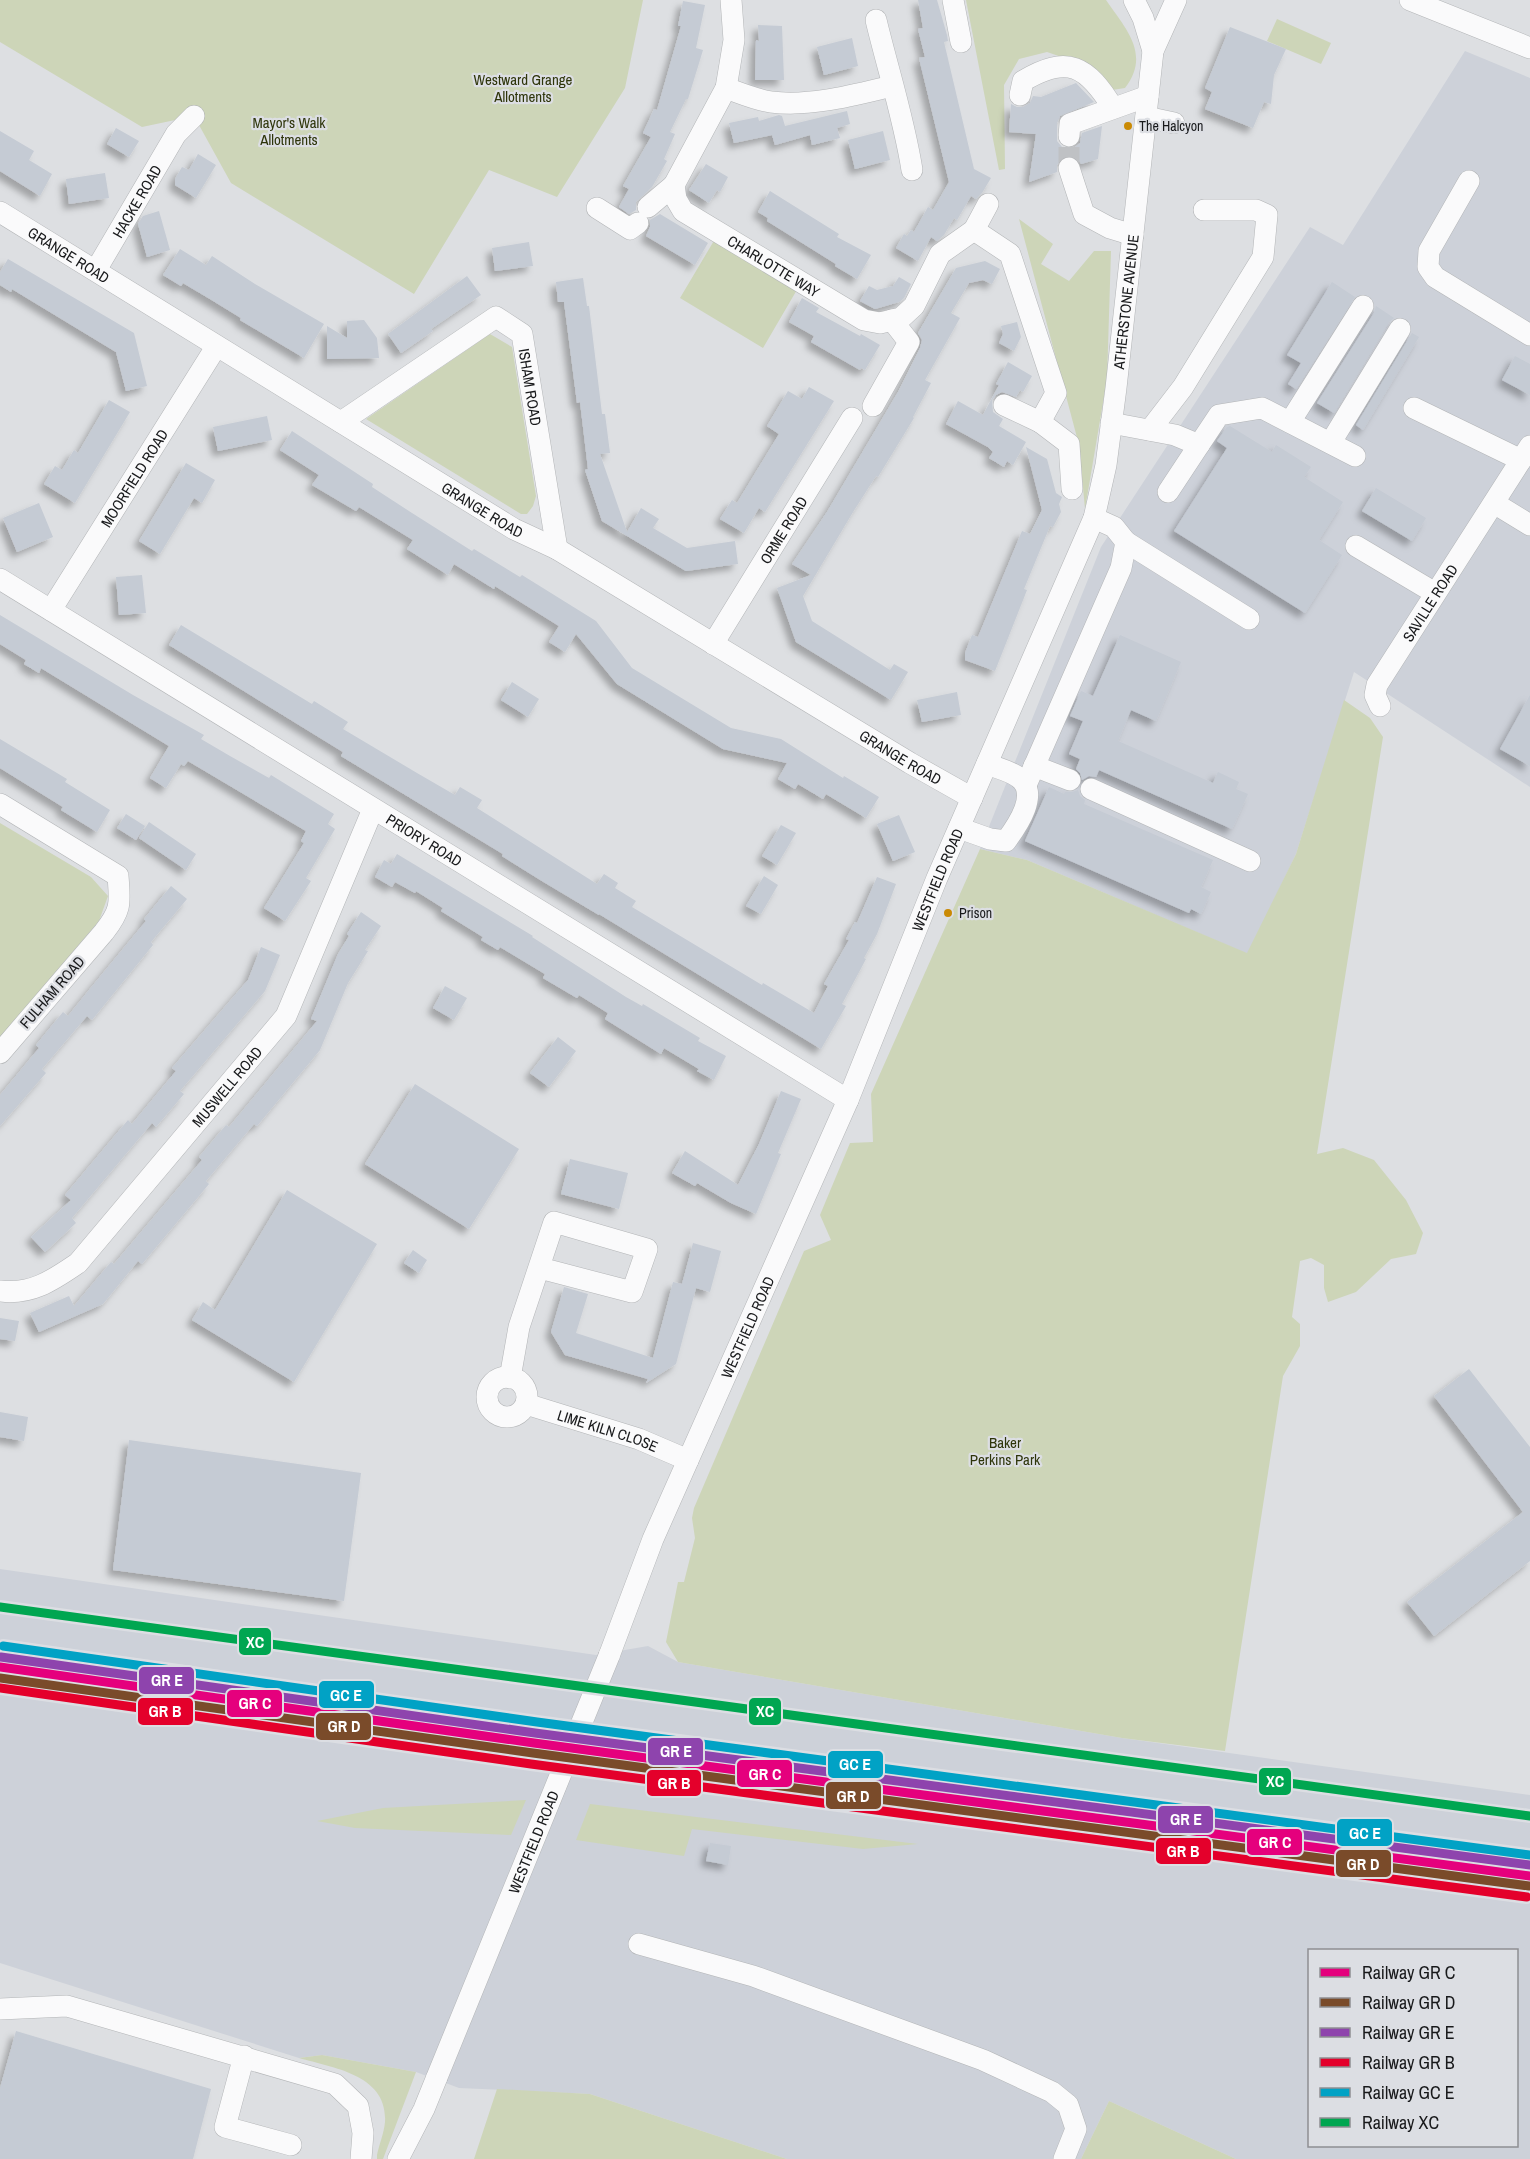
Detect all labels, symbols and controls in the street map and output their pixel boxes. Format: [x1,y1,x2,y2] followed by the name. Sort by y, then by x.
[474,69,573,107] park label: Westward Grange Allotments
[253,112,326,150] park label: Mayor's Walk Allotments
[1139,117,1203,135] place label: The Halcyon
[1122,120,1134,132] marker: The Halcyon
[107,161,166,241] street label: HACKE ROAD
[24,221,114,288] street label: GRANGE ROAD
[724,230,825,302] street label: CHARLOTTE WAY
[1108,233,1143,371] street label: ATHERSTONE AVENUE
[514,347,547,427] street label: ISHAM ROAD
[95,425,173,531] street label: MOORFIELD ROAD
[438,476,527,542] street label: GRANGE ROAD
[754,492,812,568] street label: ORME ROAD
[1397,560,1462,645] street label: SAVILLE ROAD
[856,724,946,789] street label: GRANGE ROAD
[382,808,466,871] street label: PRIORY ROAD
[906,825,968,934] street label: WESTFIELD ROAD
[959,904,992,922] place label: Prison
[942,907,954,919] marker: Prison
[15,951,89,1033] street label: FULHAM ROAD
[187,1041,267,1131] street label: MUSWELL ROAD
[715,1273,779,1381] street label: WESTFIELD ROAD
[555,1404,662,1457] street label: LIME KILN CLOSE
[970,1432,1041,1470] park label: Baker Perkins Park
[238,1627,272,1656] line badge: XC
[246,1631,264,1653] text: XC
[138,1666,195,1695] line badge: GR E
[151,1669,183,1691] text: GR E
[318,1680,375,1709] line badge: GC E
[330,1684,362,1706] text: GC E
[226,1689,283,1718] line badge: GR C
[239,1692,271,1714] text: GR C
[137,1697,194,1726] line badge: GR B
[748,1697,782,1726] line badge: XC
[149,1700,181,1722] text: GR B
[756,1700,774,1722] text: XC
[315,1712,372,1741] line badge: GR D
[328,1715,360,1737] text: GR D
[647,1737,704,1766] line badge: GR E
[660,1740,692,1762] text: GR E
[827,1750,884,1779] line badge: GC E
[839,1753,871,1775] text: GC E
[736,1759,793,1788] line badge: GR C
[749,1763,781,1785] text: GR C
[1258,1767,1292,1796] line badge: XC
[646,1769,702,1797] line badge: GR B
[1266,1770,1284,1792] text: XC
[658,1772,690,1794] text: GR B
[825,1781,882,1810] line badge: GR D
[837,1785,869,1807] text: GR D
[503,1787,564,1897] street label: WESTFIELD ROAD
[1157,1805,1214,1834] line badge: GR E
[1170,1808,1202,1830] text: GR E
[1336,1818,1393,1847] line badge: GC E
[1349,1822,1381,1844] text: GC E
[1246,1828,1303,1856] line badge: GR C
[1259,1831,1291,1853] text: GR C
[1155,1837,1212,1865] line badge: GR B
[1167,1840,1199,1862] text: GR B
[1335,1849,1392,1878] line badge: GR D
[1347,1853,1379,1875] text: GR D
[1308,1949,1518,2147] legend
[1362,1960,1456,1985] text: Railway GR C
[1362,1990,1456,2015] text: Railway GR D
[1362,2020,1455,2045] text: Railway GR E
[1362,2050,1455,2075] text: Railway GR B
[1362,2080,1455,2105] text: Railway GC E
[1362,2110,1439,2135] text: Railway XC

